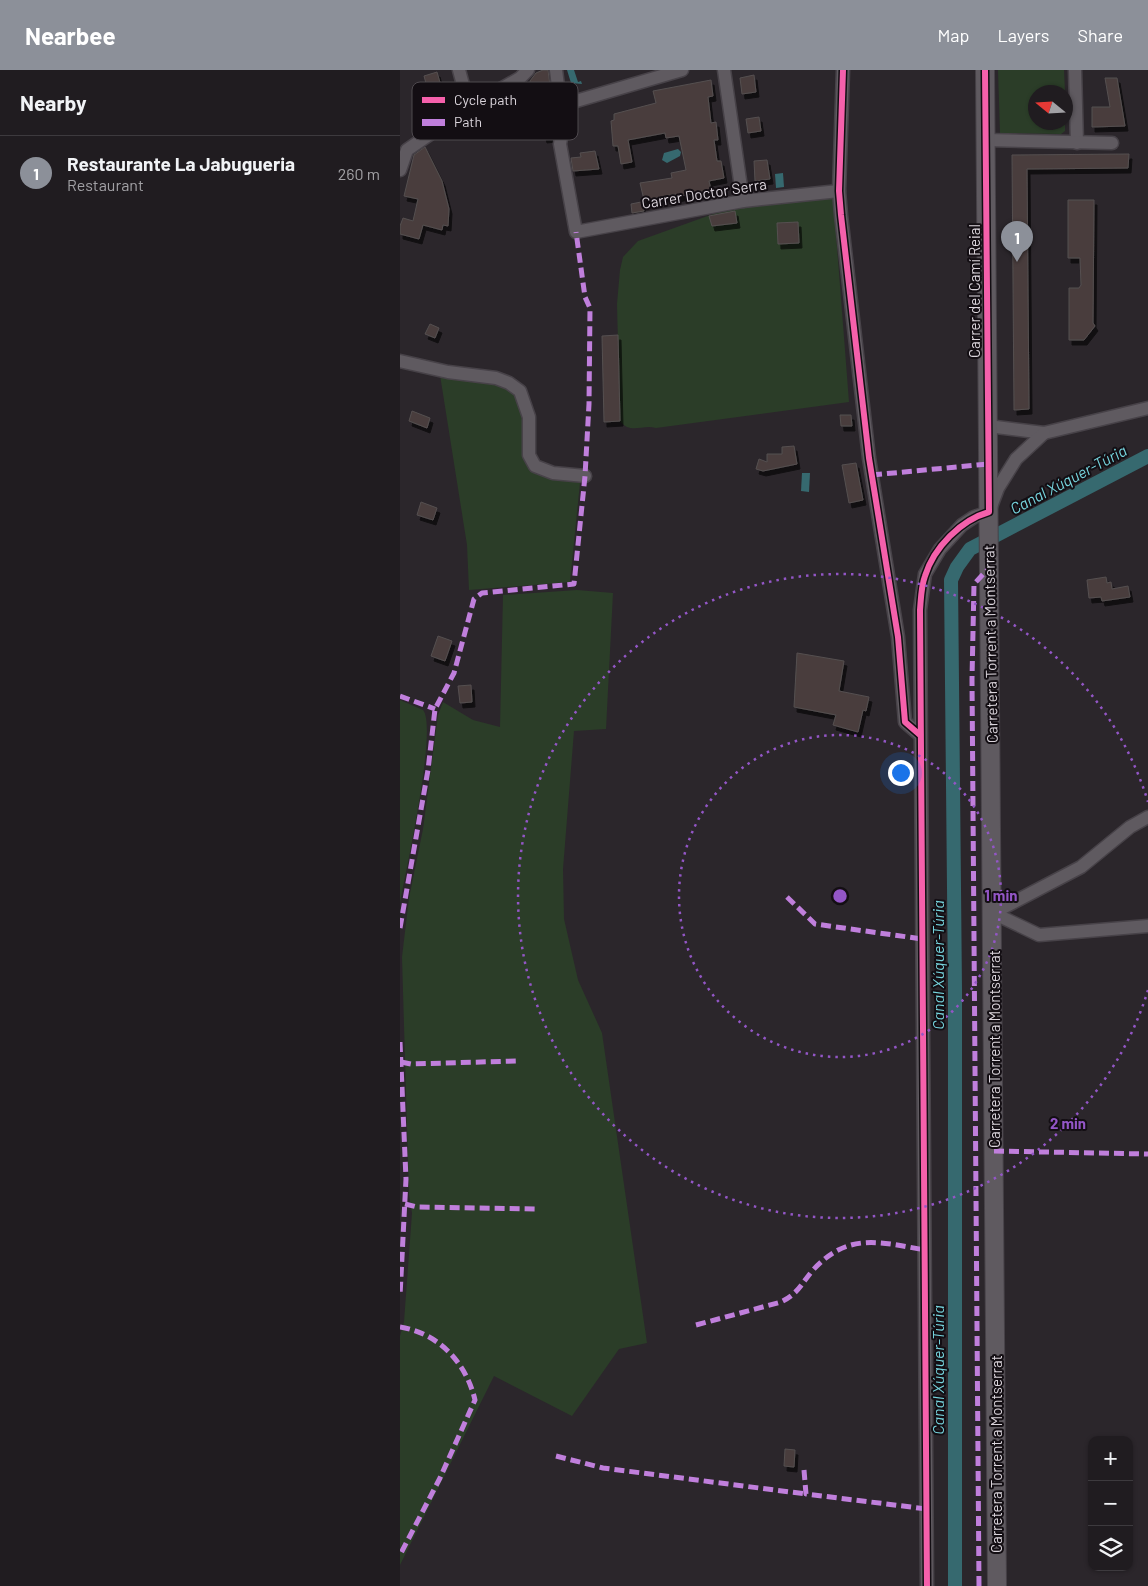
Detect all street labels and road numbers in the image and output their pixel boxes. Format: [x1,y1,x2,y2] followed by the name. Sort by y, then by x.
[640,174,768,212] street label: Carrer Doctor Serra
[965,224,983,358] street label: Carrer del Camí Reial
[979,545,1001,743] street label: Carretera Torrent a Montserrat
[985,950,1003,1148] street label: Carretera Torrent a Montserrat
[987,1355,1005,1553] street label: Carretera Torrent a Montserrat

